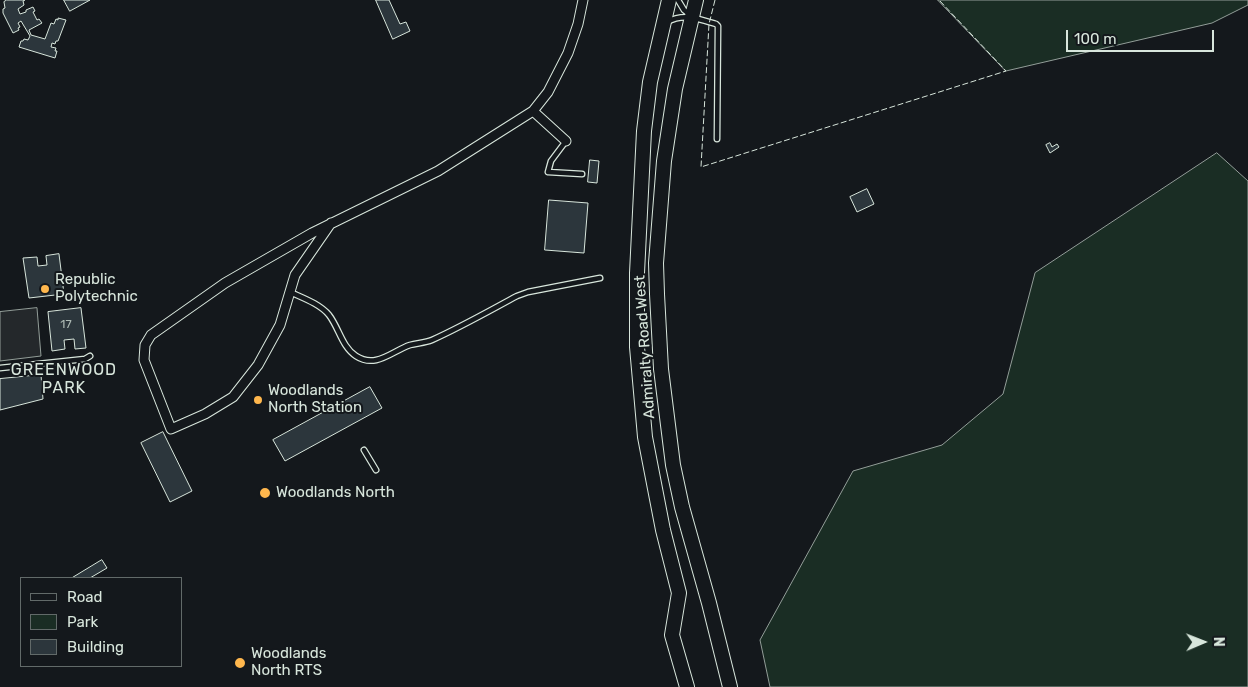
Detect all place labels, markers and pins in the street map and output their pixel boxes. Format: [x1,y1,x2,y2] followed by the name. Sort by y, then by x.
[55,271,138,306] place label: Republic Polytechnic
[39,283,51,295] marker: Republic Polytechnic
[268,382,362,417] place label: Woodlands North Station
[252,394,264,406] marker: Woodlands North Station
[276,484,395,502] place label: Woodlands North
[258,486,272,500] marker: Woodlands North
[251,645,326,680] place label: Woodlands North RTS
[233,656,247,670] marker: Woodlands North RTS

